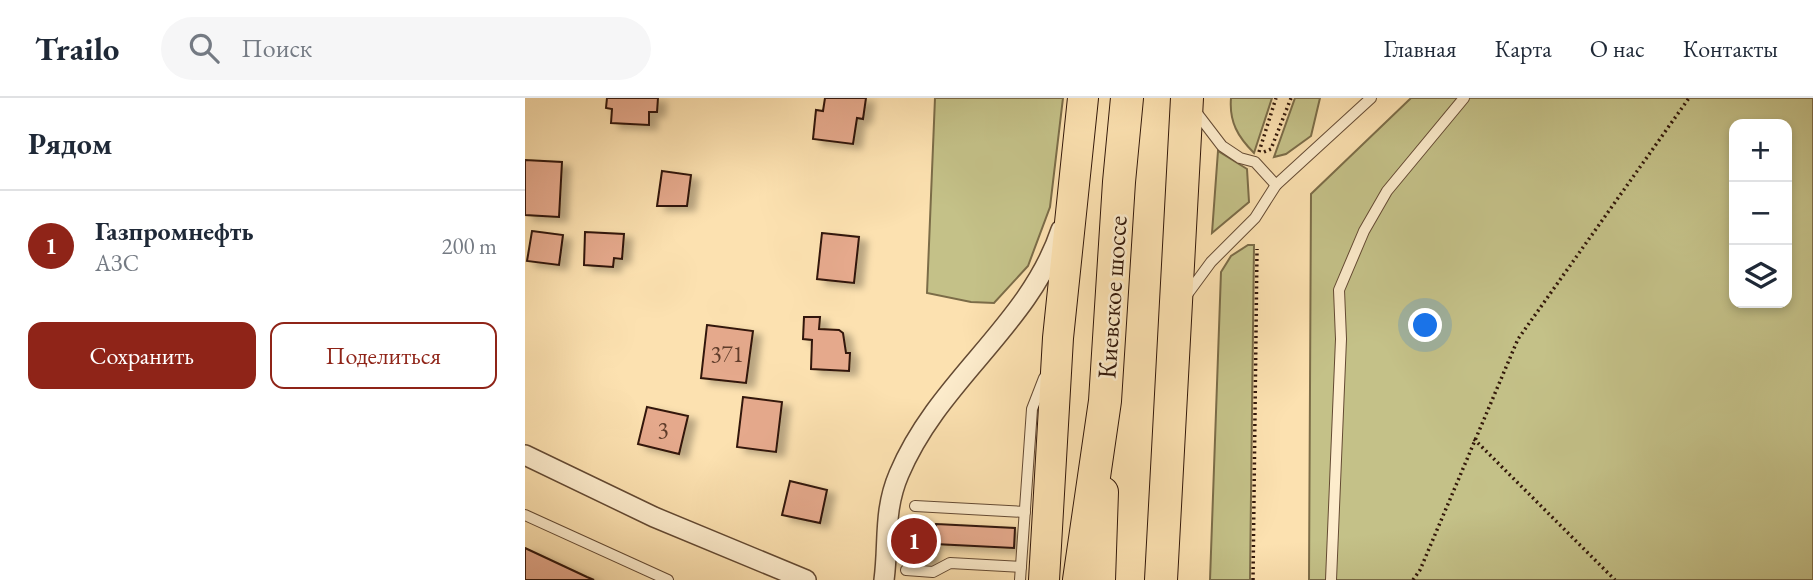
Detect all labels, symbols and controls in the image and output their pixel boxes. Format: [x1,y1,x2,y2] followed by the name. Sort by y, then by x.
[161,17,651,80] search box
[35,27,119,70] text: Trailo
[185,29,223,67] icon: search
[241,31,312,65] text: Поиск
[1383,33,1457,64] text: Главная
[1495,33,1552,64] text: Карта
[1590,33,1645,64] text: О нас
[1683,33,1778,64] text: Контакты
[1729,119,1792,308] map controls
[1729,119,1792,182] button: +
[28,124,112,163] text: Рядом
[1729,182,1792,245] button: −
[95,214,254,248] text: Газпромнефть
[1089,214,1135,380] street label: Киевское шоссе
[45,231,57,261] text: 1
[441,231,497,261] text: 200 m
[1729,245,1792,308] button: layers
[95,248,139,278] text: АЗС
[1408,308,1442,342] your location
[28,322,256,389] button: Сохранить
[270,322,497,389] button: Поделиться
[710,339,744,369] house number: 371
[657,415,669,445] house number: 3
[891,515,937,567] pin: 1

